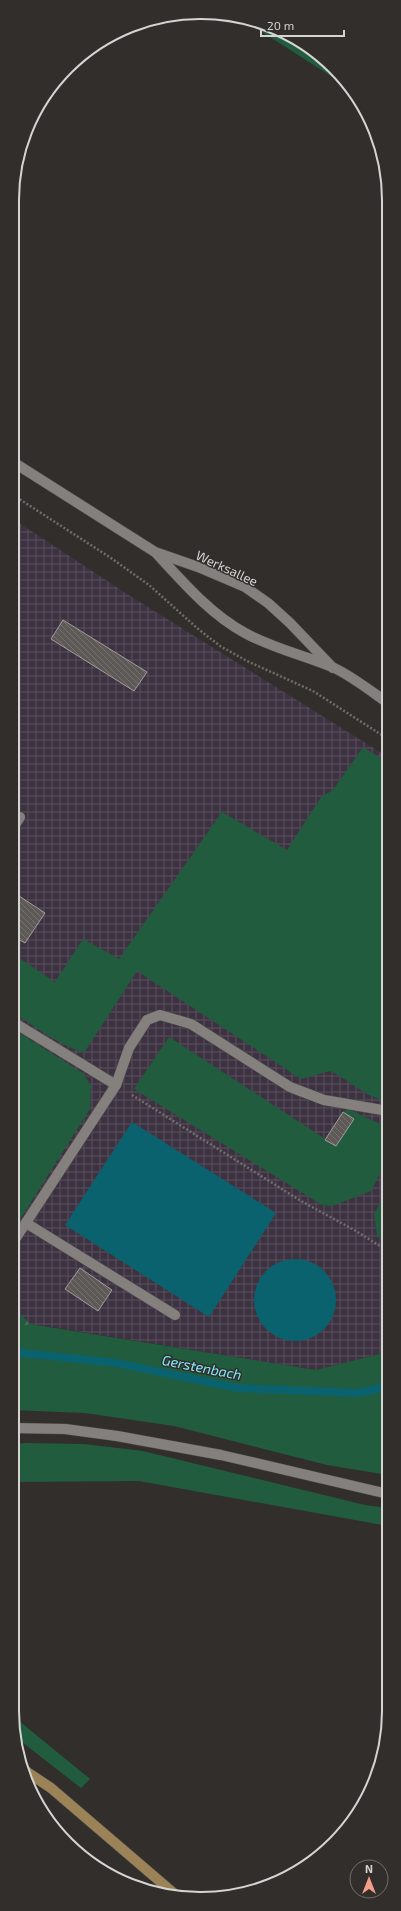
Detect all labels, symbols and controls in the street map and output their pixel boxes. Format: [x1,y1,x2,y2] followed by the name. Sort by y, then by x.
[261,12,344,38] scale bar
[267,18,294,32] text: 20 m
[194,547,260,589] street label: Werksallee
[161,1351,243,1383] water label: Gerstenbach
[349,1859,389,1899] north arrow
[365,1862,373,1875] text: N

